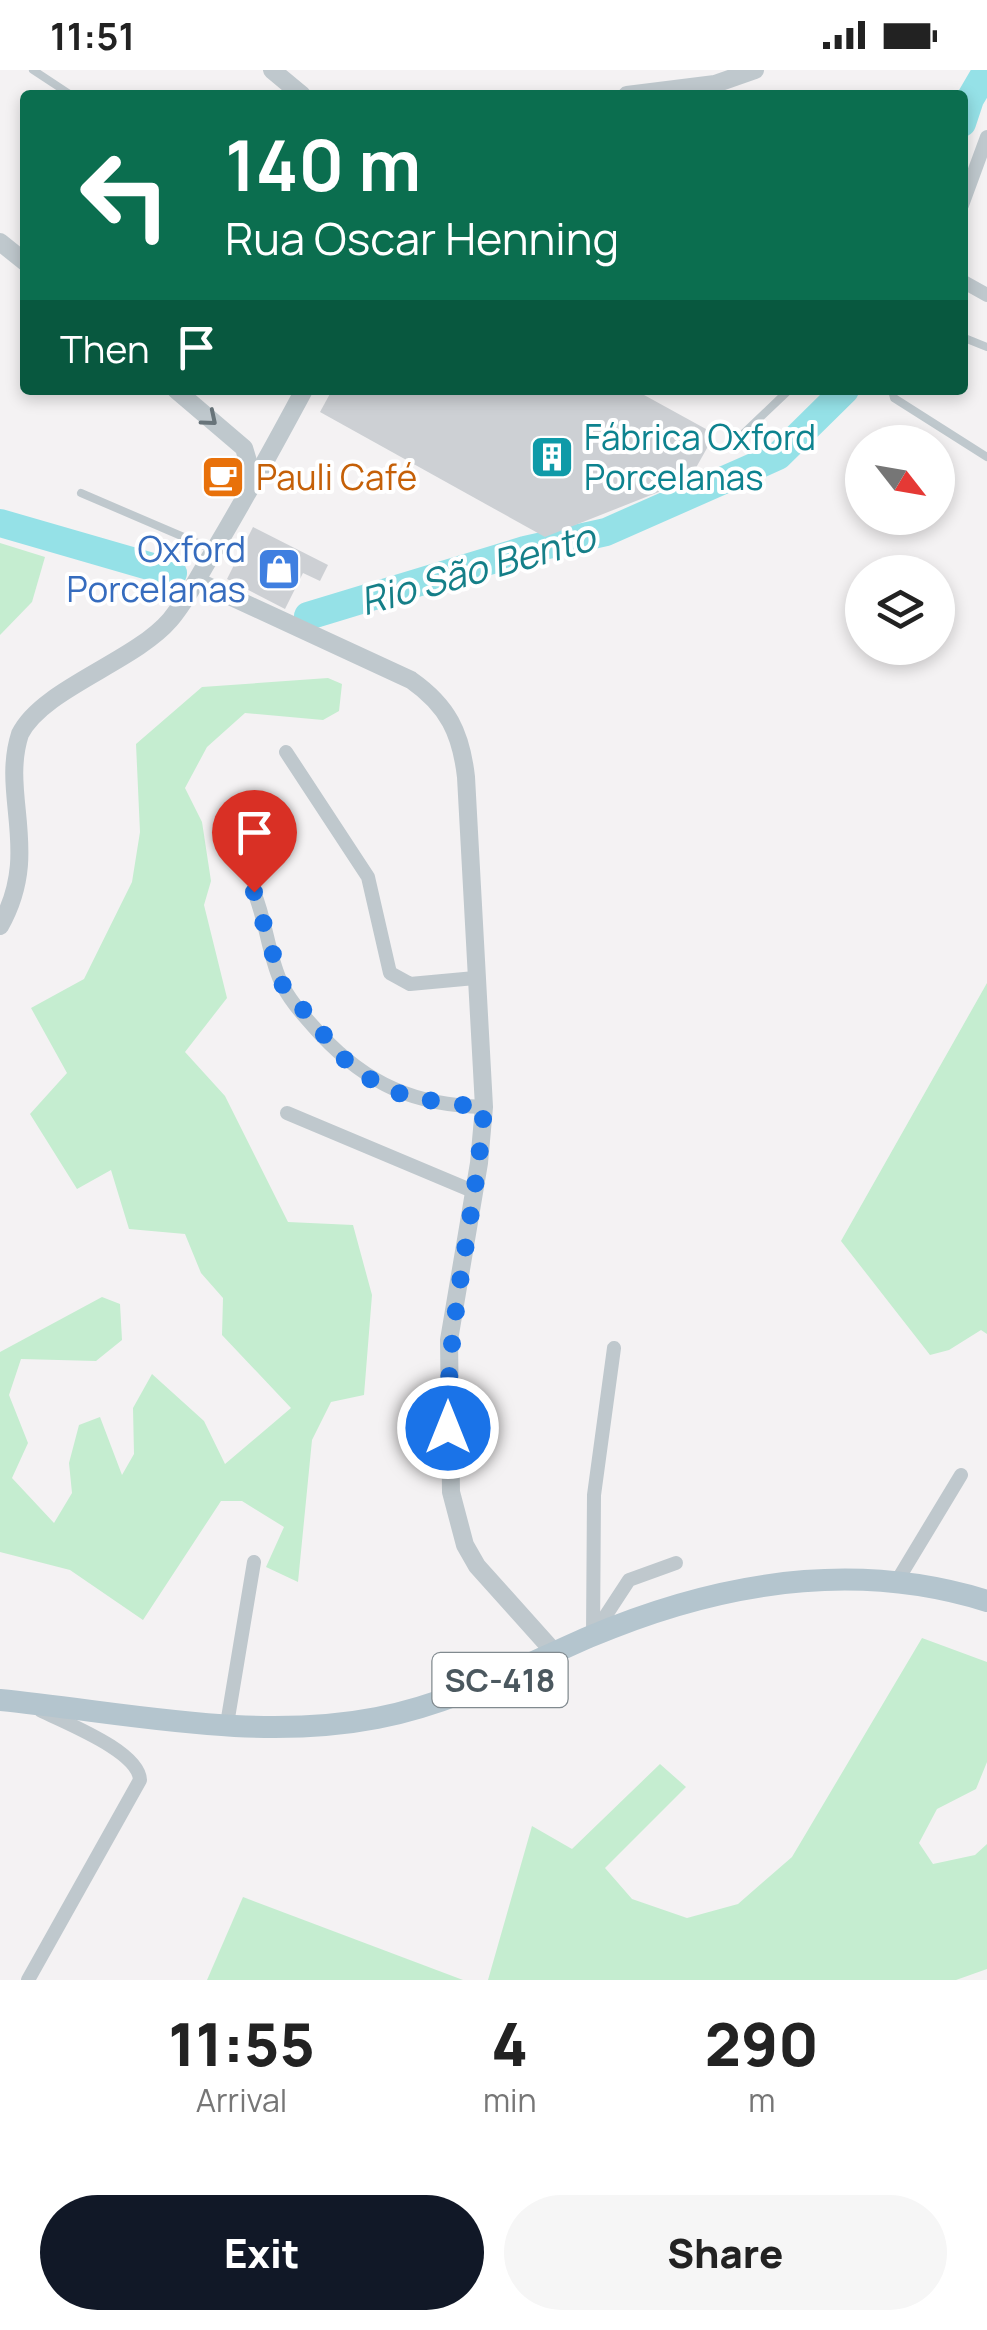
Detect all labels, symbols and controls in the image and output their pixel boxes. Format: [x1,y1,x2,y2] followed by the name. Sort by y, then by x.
[50,9,135,61] text: 11:51
[225,116,421,212] text: 140 m
[60,130,190,260] icon: left
[225,207,619,269] text: Rua Oscar Henning
[169,320,224,375] icon: arrive
[60,322,149,374] text: Then
[199,407,217,425] one-way arrow
[584,413,816,501] place label: Fábrica Oxford Porcelanas
[845,425,955,535] north arrow
[845,425,955,665] map controls
[529,434,575,480] building icon: Fábrica Oxford Porcelanas
[256,453,417,501] place label: Pauli Café
[200,454,246,500] cafe icon: Pauli Café
[354,509,603,626] water label: Rio São Bento
[66,525,246,613] place label: Oxford Porcelanas
[256,546,302,592] shop icon: Oxford Porcelanas
[845,555,955,665] button: layers
[212,790,297,893] pin
[227,805,282,860] icon: arrive
[396,1376,500,1480] position arrow
[432,1653,568,1707] road number: SC-418
[168,2002,315,2084] text: 11:55
[491,2002,528,2084] text: 4
[705,2002,819,2084] text: 290
[196,2078,287,2122] text: Arrival
[483,2078,537,2122] text: min
[748,2078,775,2122] text: m
[40,2195,484,2310] button: Exit
[504,2195,947,2310] button: Share

